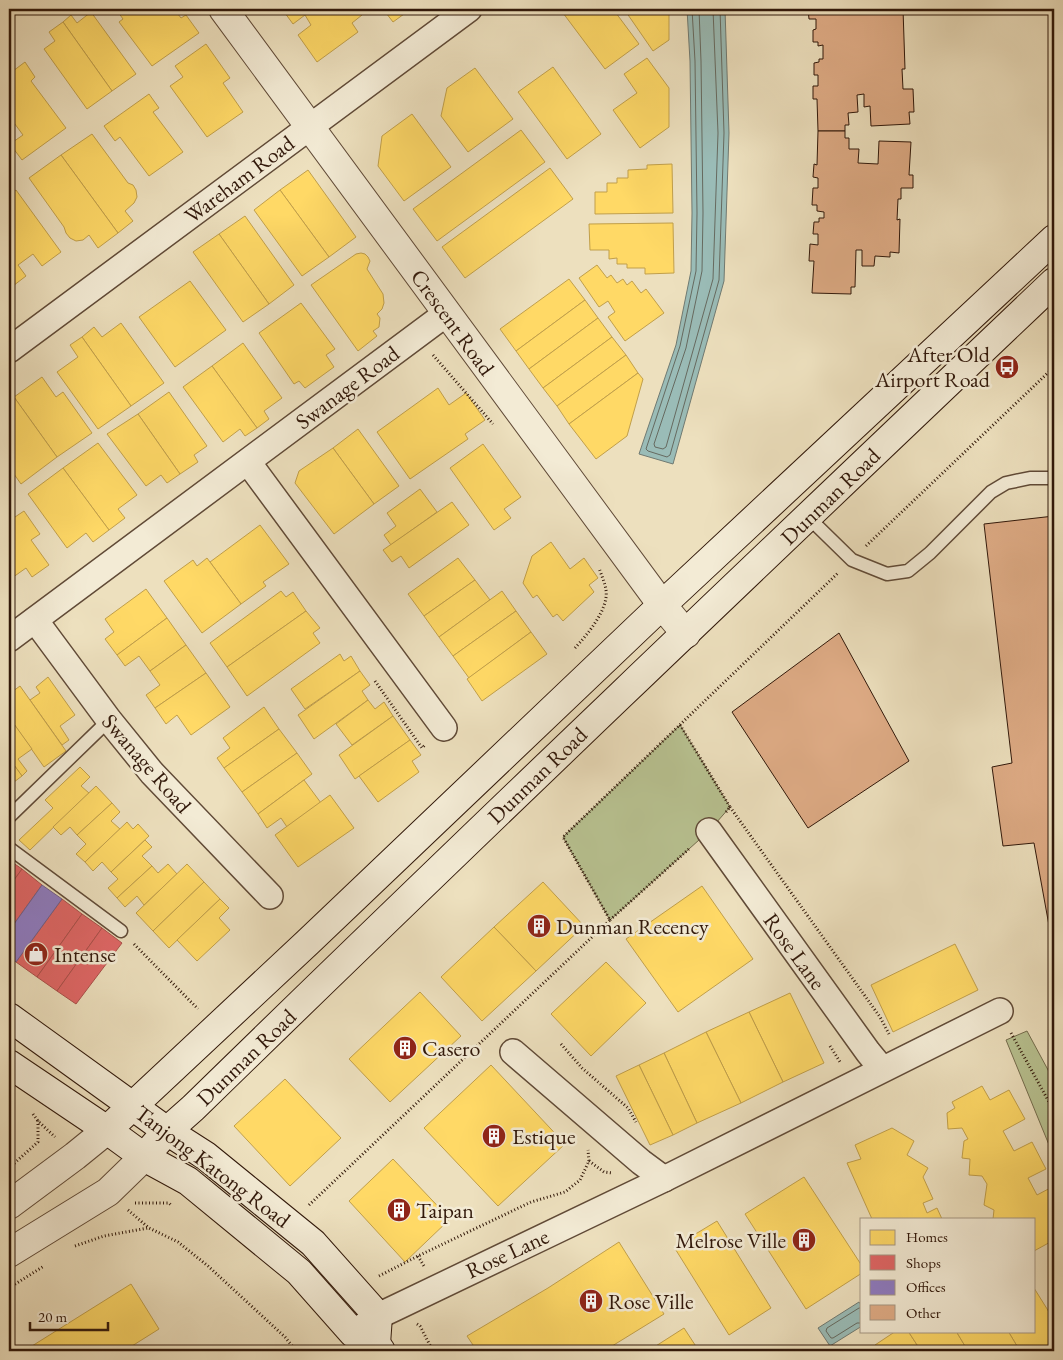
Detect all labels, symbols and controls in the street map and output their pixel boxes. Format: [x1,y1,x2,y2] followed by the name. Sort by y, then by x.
[179,128,301,230] street label: Wareham Road
[404,263,501,382] street label: Crescent Road
[290,338,406,436] street label: Swanage Road
[874,340,991,394] place label: After Old Airport Road
[994,354,1020,380] bus stop icon: After Old Airport Road
[774,441,887,551] street label: Dunman Road
[95,707,198,820] street label: Swanage Road
[481,720,594,830] street label: Dunman Road
[757,907,833,996] street label: Rose Lane
[556,912,709,941] place label: Dunman Recency
[526,913,552,939] building icon: Dunman Recency
[54,940,116,969] place label: Intense
[23,941,49,967] shop icon: Intense
[190,1002,303,1112] street label: Dunman Road
[422,1034,480,1063] place label: Casero
[392,1035,418,1061] building icon: Casero
[129,1098,297,1235] street label: Tanjong Katong Road
[512,1122,576,1151] place label: Estique
[481,1123,507,1149] building icon: Estique
[416,1196,474,1225] place label: Taipan
[386,1197,412,1223] building icon: Taipan
[860,1218,1036,1332] legend
[461,1221,554,1285] street label: Rose Lane
[676,1226,786,1255] place label: Melrose Ville
[791,1227,817,1253] building icon: Melrose Ville
[906,1227,948,1246] text: Homes
[906,1253,941,1272] text: Shops
[906,1277,946,1296] text: Offices
[608,1287,694,1316] place label: Rose Ville
[578,1288,604,1314] building icon: Rose Ville
[30,1300,108,1332] scale bar
[906,1303,941,1322] text: Other
[38,1307,67,1326] text: 20 m

